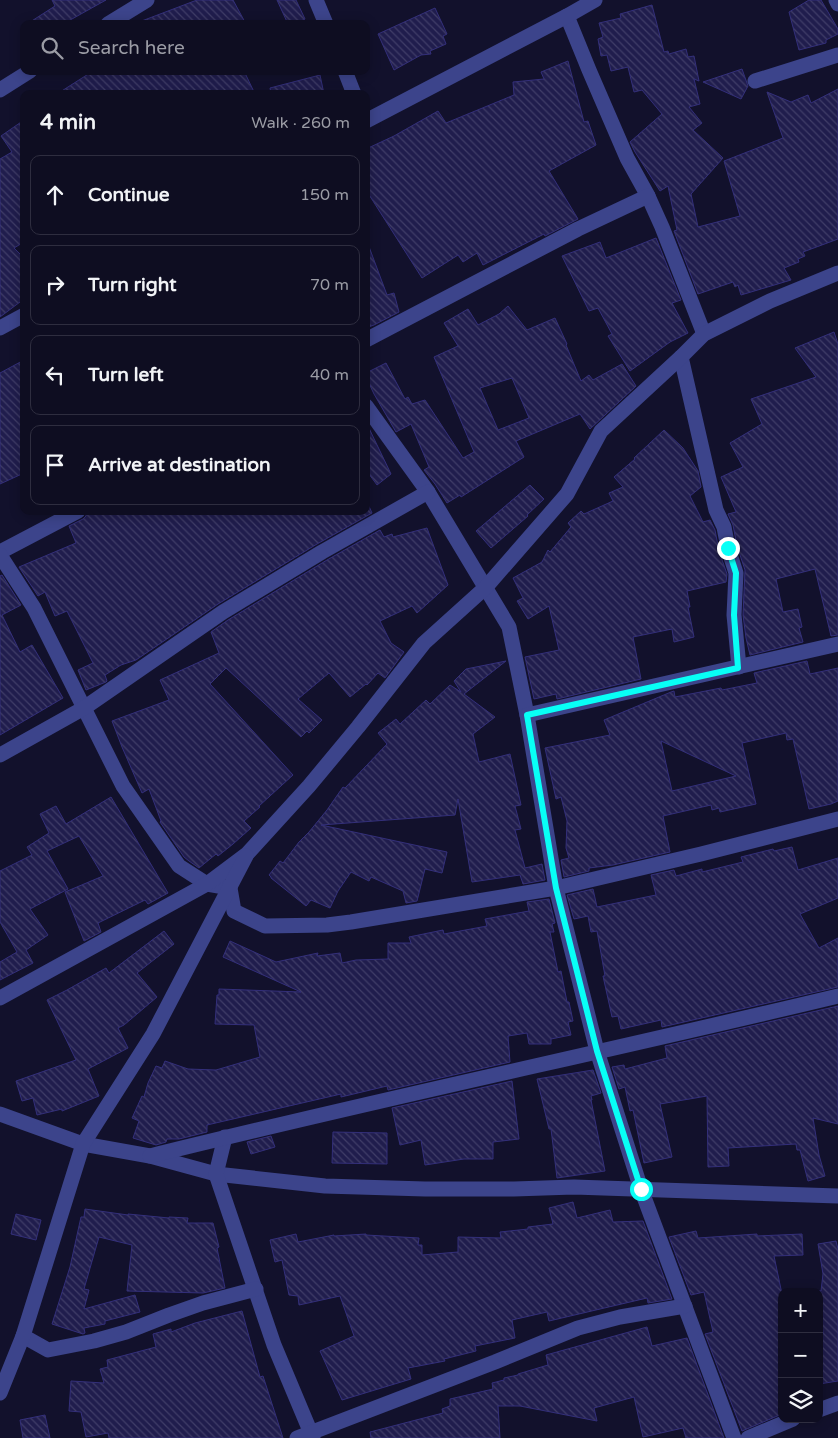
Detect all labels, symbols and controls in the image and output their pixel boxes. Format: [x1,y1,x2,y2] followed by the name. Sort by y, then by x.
[20,20,370,75] search box
[38,34,66,62] icon: search
[78,37,185,59] text: Search here
[40,110,96,135] text: 4 min
[251,113,350,133] text: Walk · 260 m
[41,181,69,209] icon: ahead
[88,184,170,206] text: Continue
[300,185,349,205] text: 150 m
[41,271,69,299] icon: right
[88,274,176,296] text: Turn right
[310,275,349,295] text: 70 m
[41,361,69,389] icon: left
[88,364,164,386] text: Turn left
[310,365,349,385] text: 40 m
[41,451,69,479] icon: arrive
[88,454,271,476] text: Arrive at destination
[717,537,740,560] route end
[630,1178,653,1201] route start
[778,1288,823,1423] map controls
[778,1288,823,1333] button: +
[778,1333,823,1378] button: −
[778,1378,823,1423] button: layers

